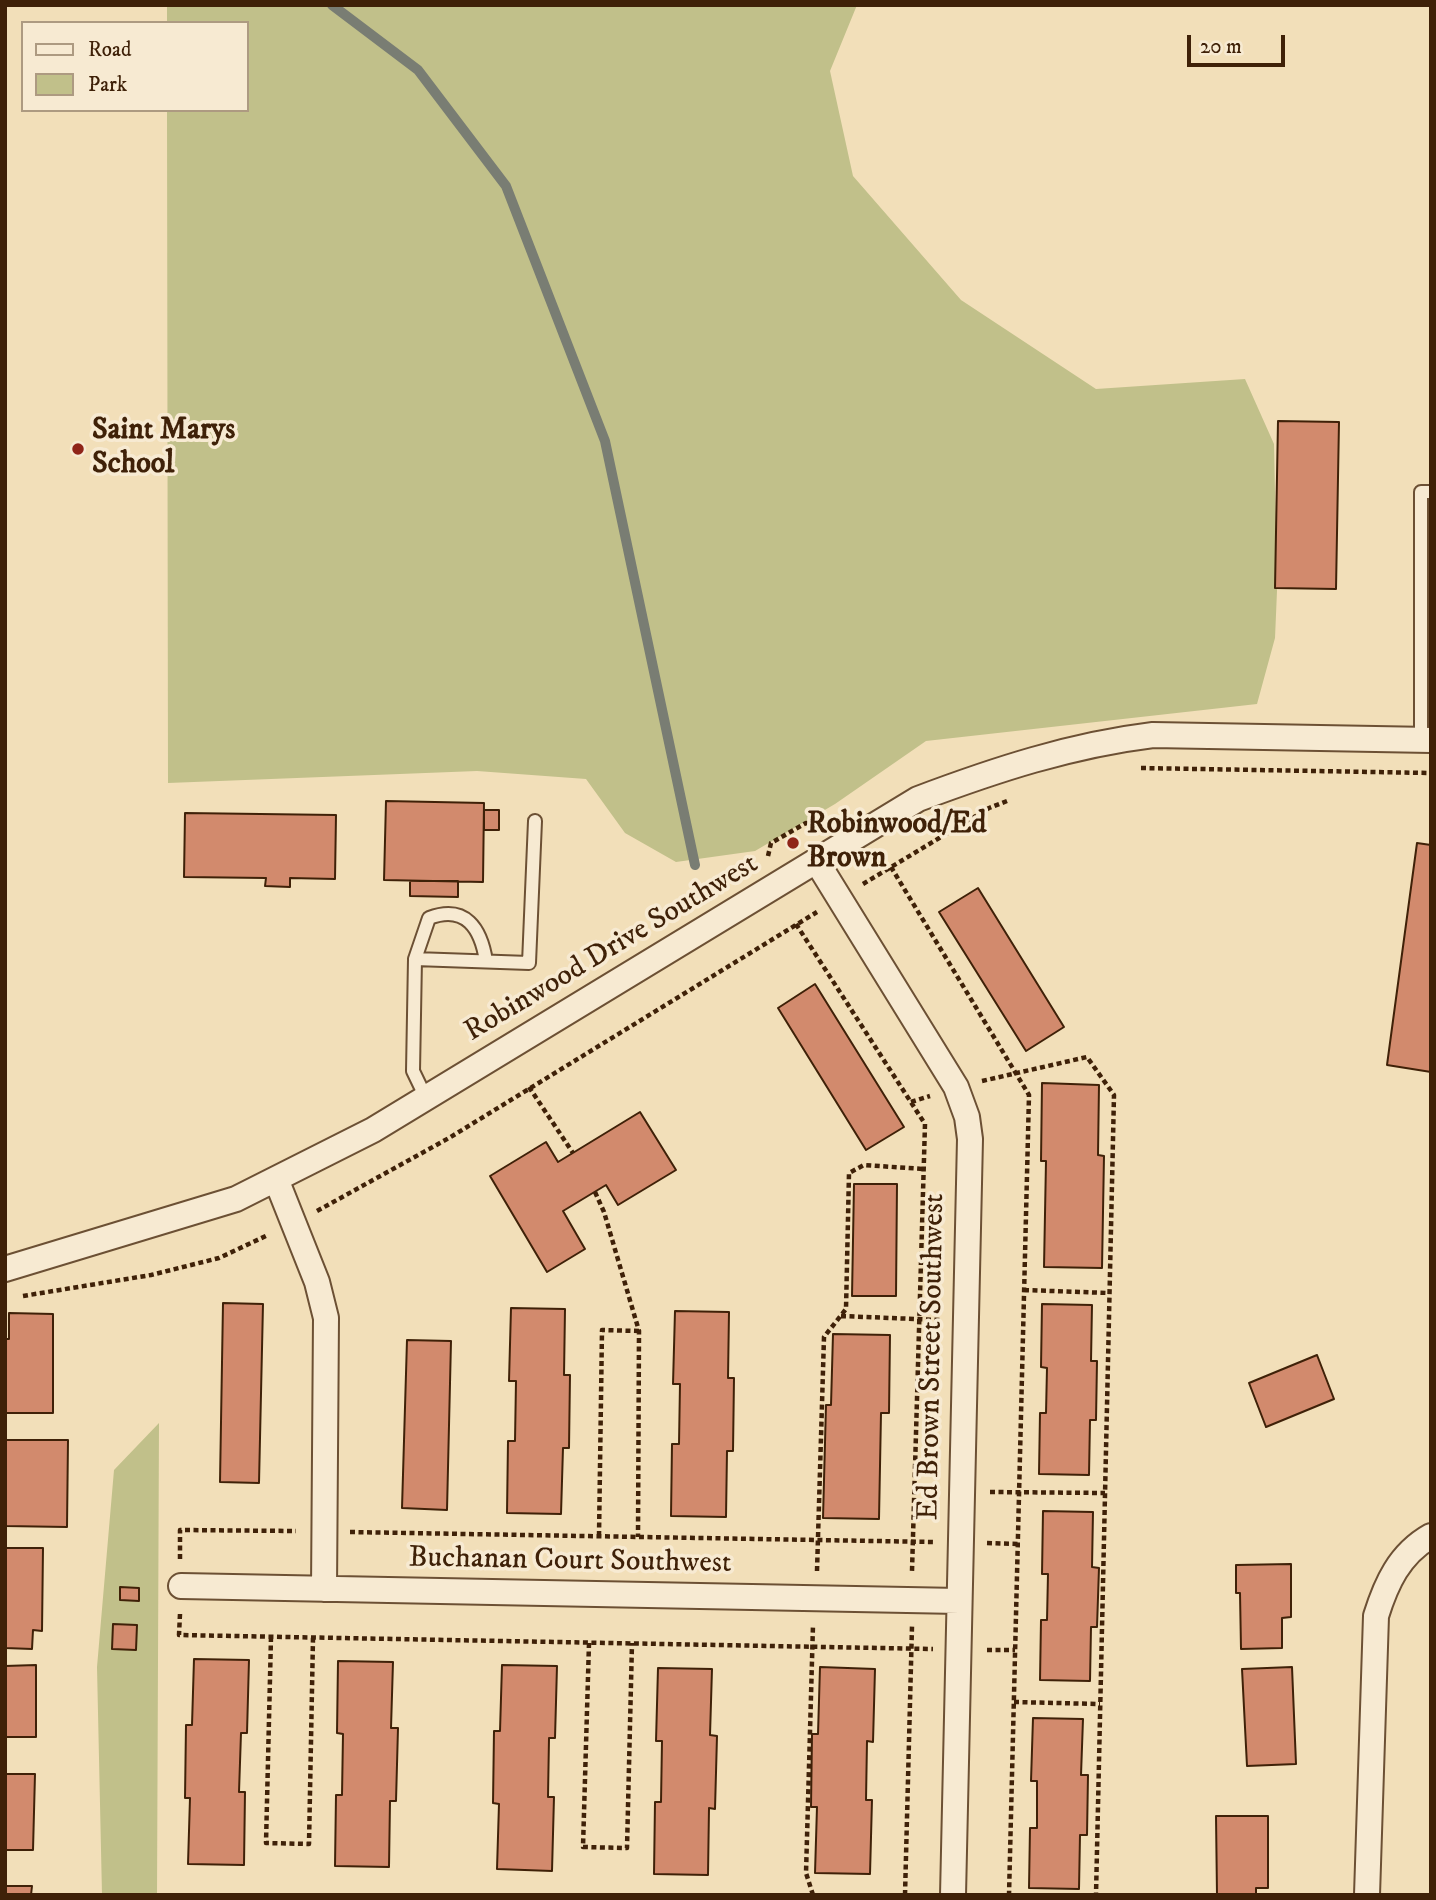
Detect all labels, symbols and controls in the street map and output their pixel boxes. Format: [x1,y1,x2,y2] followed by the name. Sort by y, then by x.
[21,21,248,112] legend
[1191,21,1289,65] scale bar
[1200,34,1242,60] text: 20 m
[88,37,132,63] text: Road
[88,72,127,98] text: Park
[92,414,235,484] place label: Saint Marys School
[70,441,86,457] marker: Saint Marys School
[807,808,986,878] place label: Robinwood/Ed Brown
[785,835,801,851] marker: Robinwood/Ed Brown
[459,847,765,1051] street label: Robinwood Drive Southwest
[912,1193,954,1521] street label: Ed Brown Street Southwest
[408,1541,732,1583] street label: Buchanan Court Southwest

